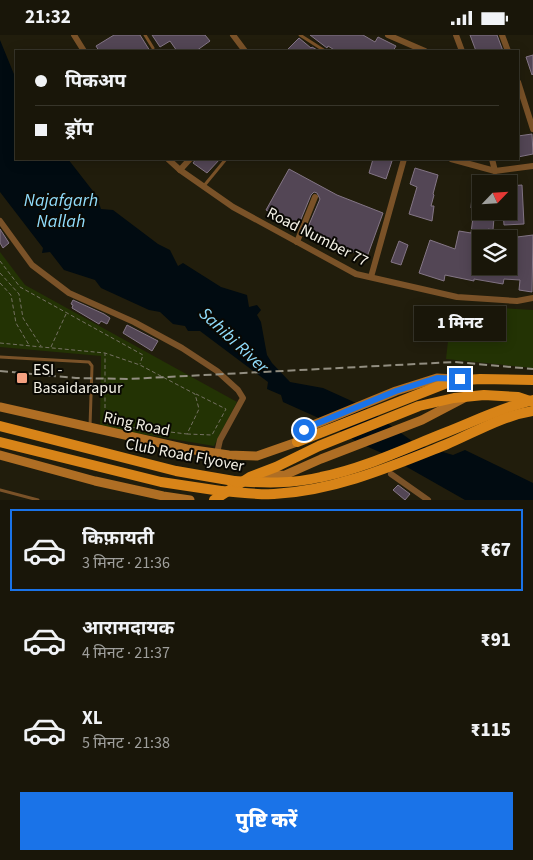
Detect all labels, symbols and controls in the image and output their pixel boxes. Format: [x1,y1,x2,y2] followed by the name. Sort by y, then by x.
[25,4,71,31] text: 21:32
[65,68,126,95] text: पिकअप
[65,116,93,143] text: ड्रॉप
[472,175,518,220] north arrow
[472,175,517,275] map controls
[24,188,98,234] water label: Najafgarh Nallah
[263,202,372,272] street label: Road Number 77
[472,230,517,275] button: layers
[193,302,275,380] water label: Sahibi River
[414,307,506,341] callout: 1 मिनट
[437,312,483,334] text: 1 मिनट
[33,359,123,399] place label: ESI - Basaidarapur
[449,368,471,390] route end
[15,371,29,385] marker: ESI - Basaidarapur
[102,406,172,442] street label: Ring Road
[293,419,315,441] route start
[124,433,246,477] street label: Club Road Flyover
[82,525,154,552] text: किफ़ायती
[22,528,67,573] icon: car
[481,537,511,564] text: ₹67
[82,552,170,574] text: 3 मिनट · 21:36
[82,615,174,642] text: आरामदायक
[22,618,67,663] icon: car
[481,627,511,654] text: ₹91
[82,642,170,664] text: 4 मिनट · 21:37
[82,705,103,732] text: XL
[22,708,67,753] icon: car
[470,717,511,744] text: ₹115
[82,732,170,754] text: 5 मिनट · 21:38
[20,792,513,850] button: पुष्टि करें

